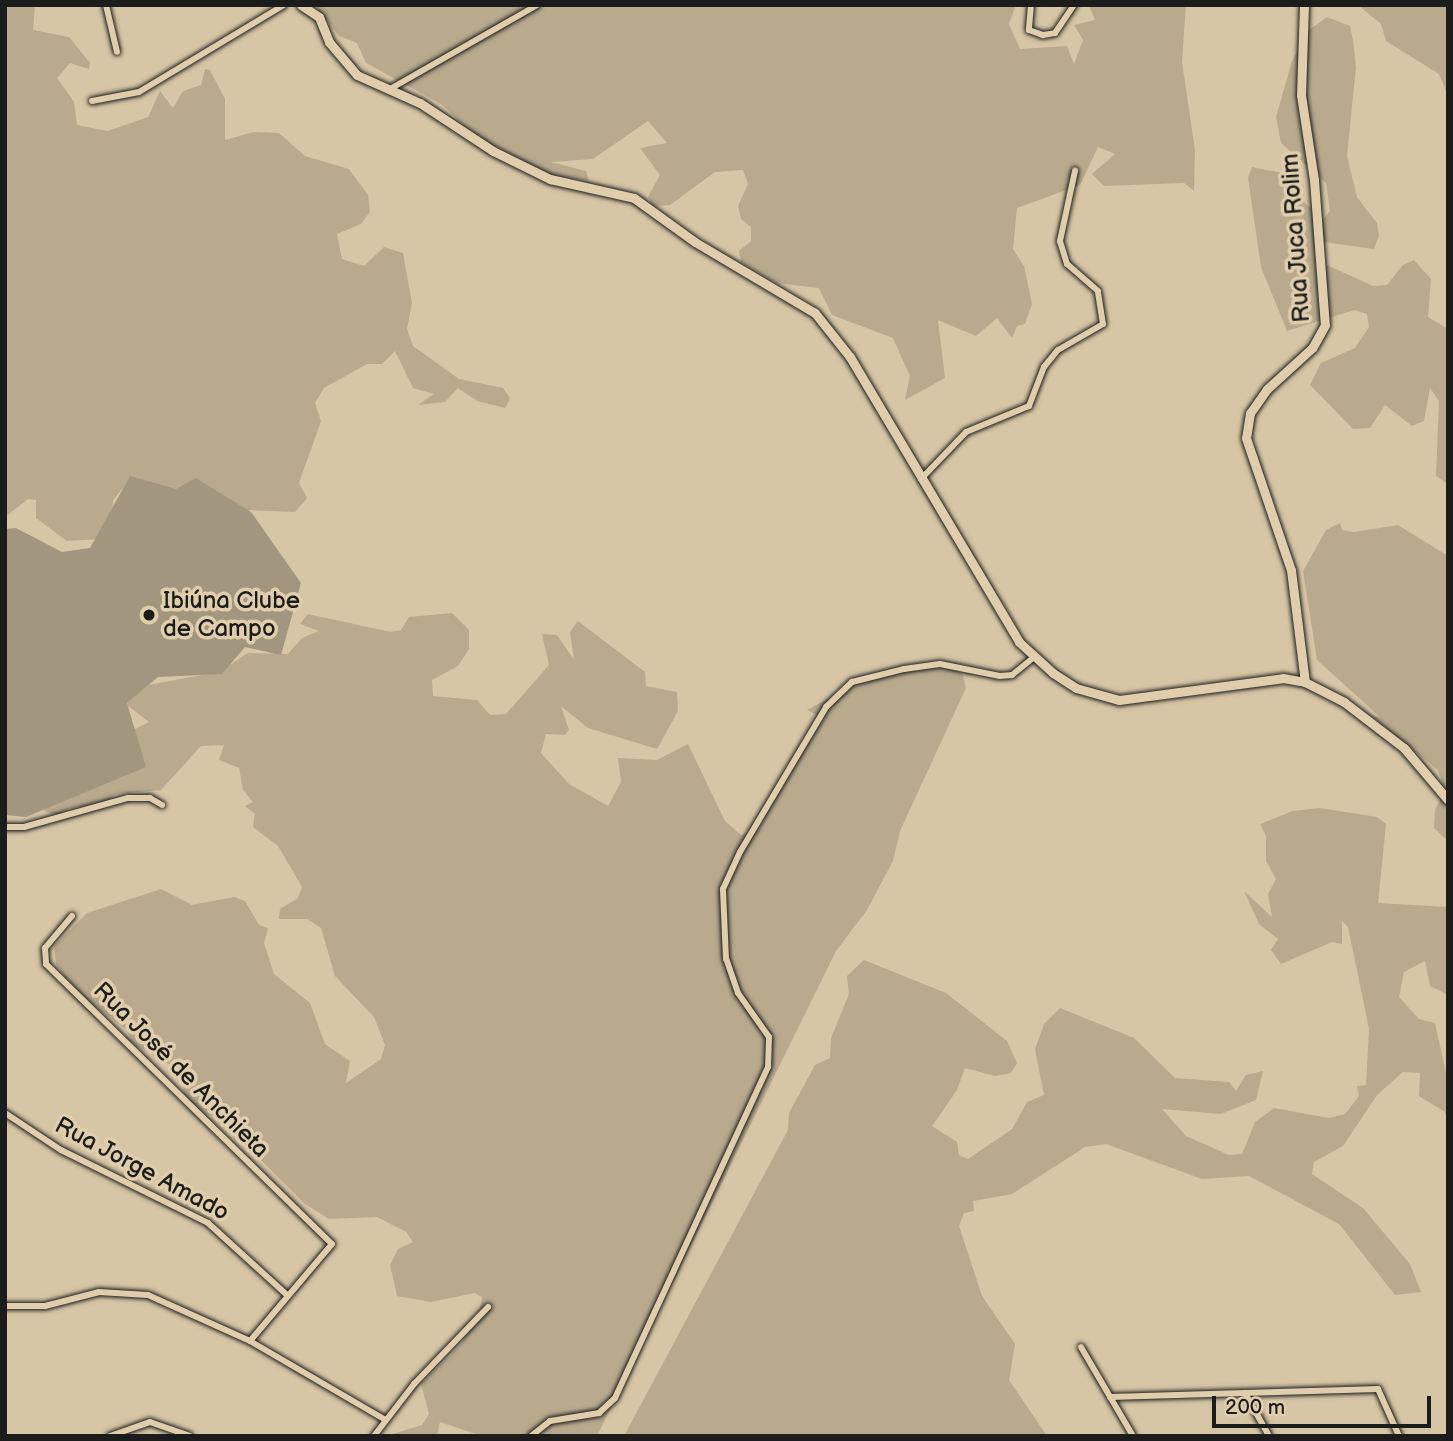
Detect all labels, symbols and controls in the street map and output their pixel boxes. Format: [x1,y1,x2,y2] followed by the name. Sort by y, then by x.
[1276,152,1316,324] street label: Rua Juca Rolim
[163,587,300,643] place label: Ibiúna Clube de Campo
[141,607,157,623] marker: Ibiúna Clube de Campo
[87,976,275,1164] street label: Rua José de Anchieta
[49,1111,235,1227] street label: Rua Jorge Amado
[1215,1382,1434,1426] scale bar
[1225,1395,1285,1420] text: 200 m

